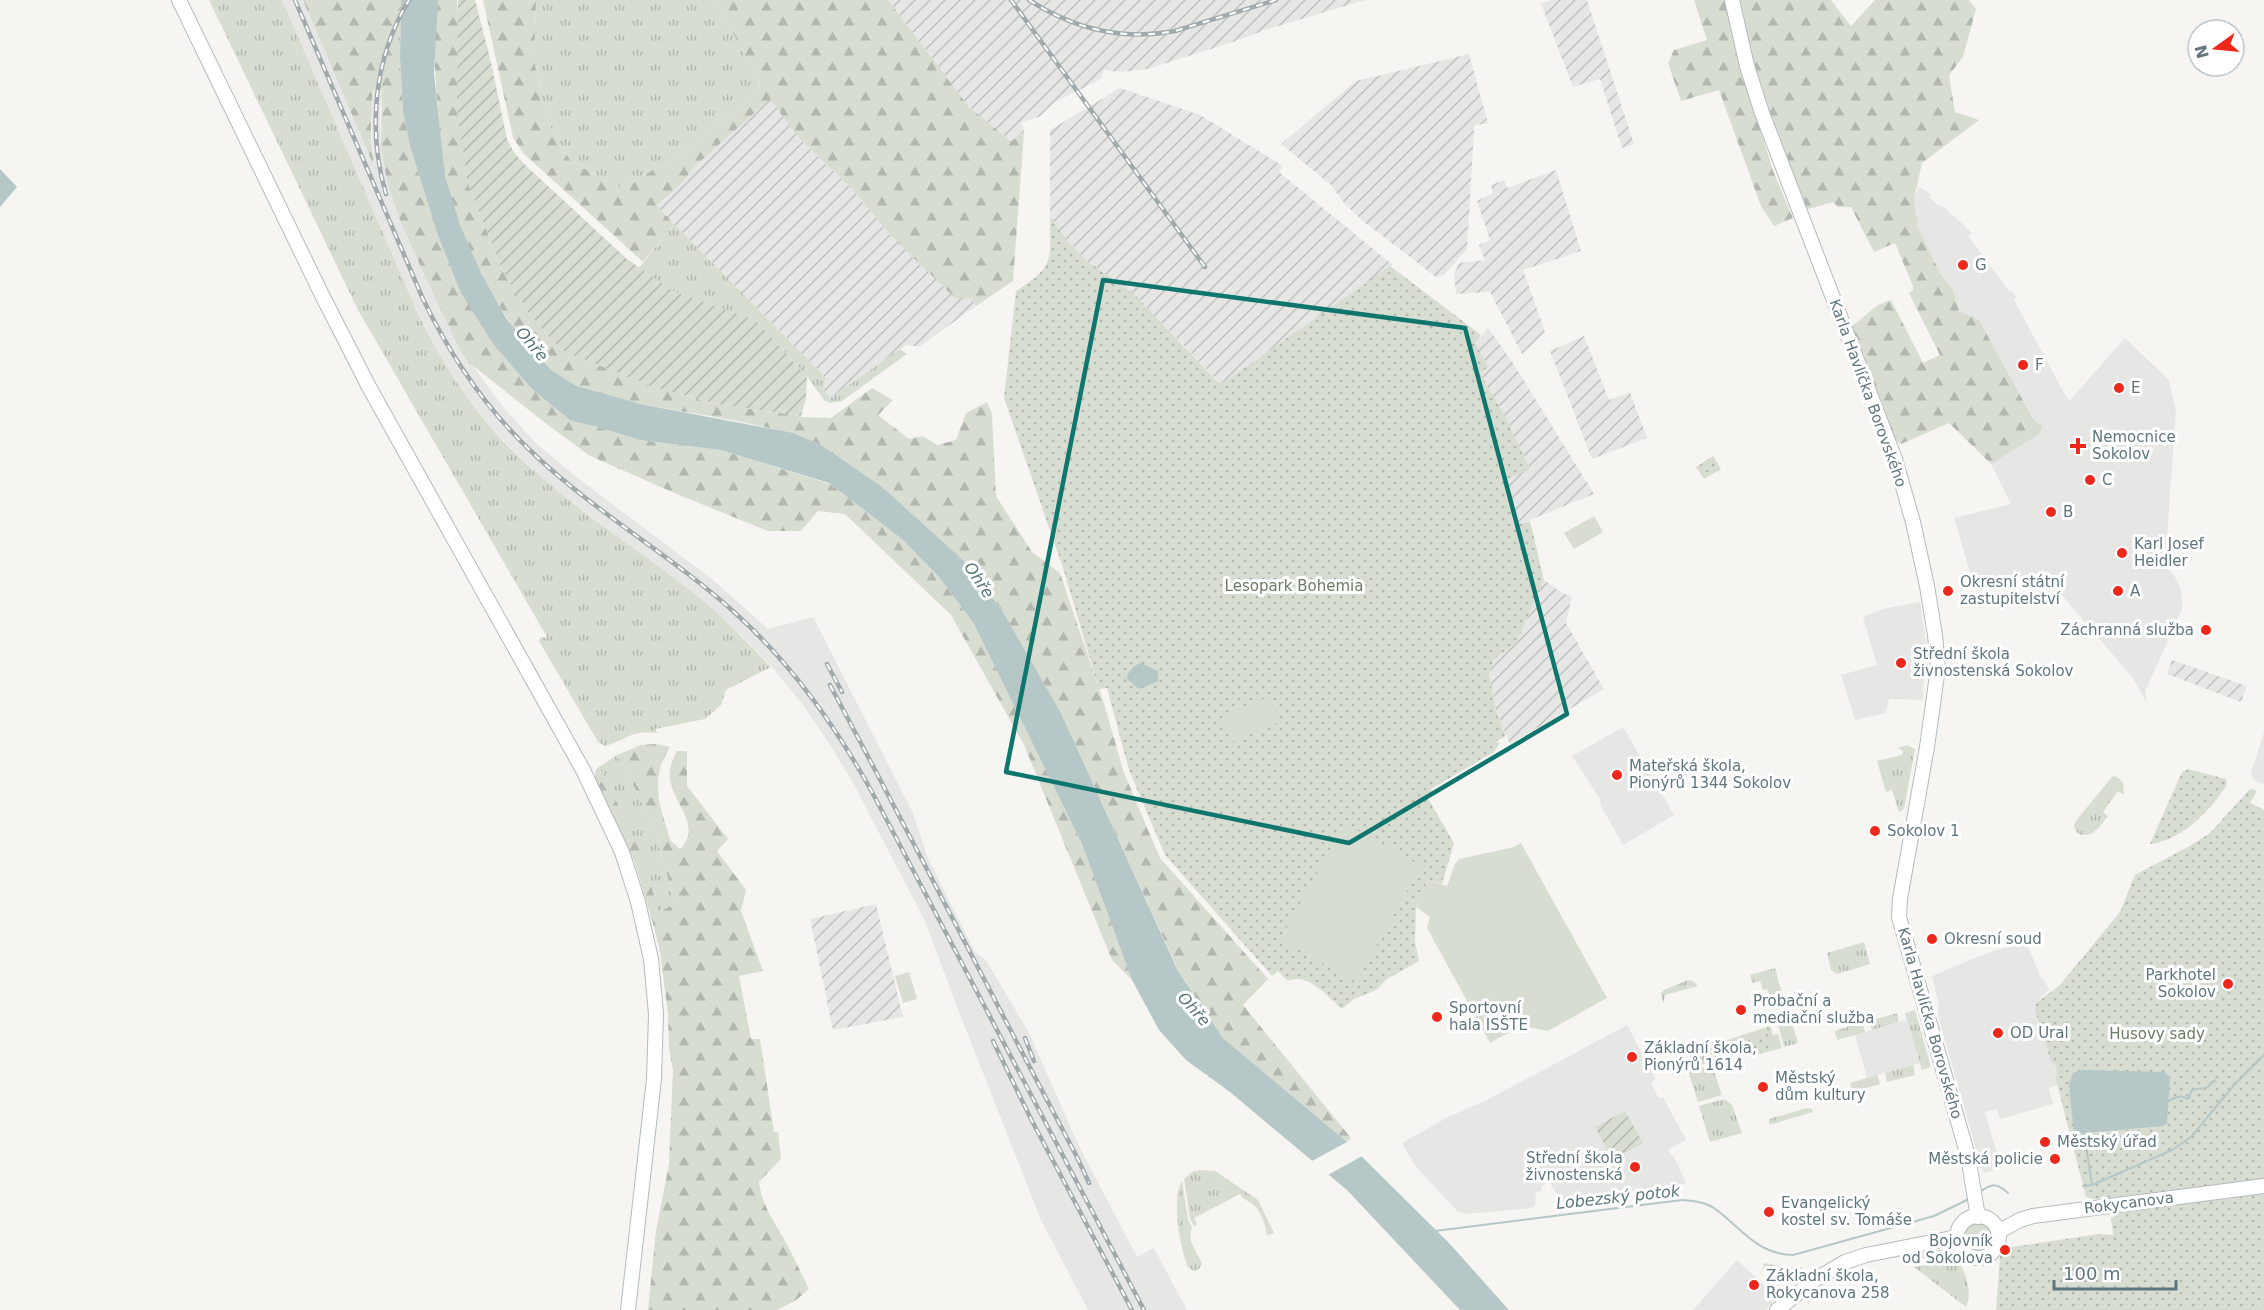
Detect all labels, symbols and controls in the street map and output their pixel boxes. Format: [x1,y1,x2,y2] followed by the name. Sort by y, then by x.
[2186,18,2246,78] north arrow
[2191,43,2213,61] text: N
[1975,256,1987,274] place label: G
[1956,258,1970,272] marker: G
[1826,297,1910,489] street label: Karla Havlíčka Borovského
[512,323,552,365] water label: Ohře
[2035,356,2044,374] place label: F
[2016,358,2030,372] marker: F
[2131,379,2140,397] place label: E
[2112,381,2126,395] marker: E
[2092,428,2176,463] place label: Nemocnice Sokolov
[2069,437,2087,455] marker: Nemocnice Sokolov
[2102,471,2112,489] place label: C
[2083,473,2097,487] marker: C
[2063,503,2073,521] place label: B
[2044,505,2058,519] marker: B
[2134,535,2205,570] place label: Karl Josef Heidler
[2115,546,2129,560] marker: Karl Josef Heidler
[960,558,998,602] water label: Ohře
[1960,573,2065,608] place label: Okresní státní zastupitelství
[1225,577,1363,595] park label: Lesopark Bohemia
[2130,582,2141,600] place label: A
[1941,584,1955,598] marker: Okresní státní zastupitelství
[2111,584,2125,598] marker: A
[2060,621,2194,639] place label: Záchranná služba
[2199,623,2213,637] marker: Záchranná služba
[1913,645,2074,680] place label: Střední škola živnostenská Sokolov
[1894,656,1908,670] marker: Střední škola živnostenská Sokolov
[1629,757,1791,792] place label: Mateřská škola, Pionýrů 1344 Sokolov
[1610,768,1624,782] marker: Mateřská škola, Pionýrů 1344 Sokolov
[1887,822,1960,840] place label: Sokolov 1
[1868,824,1882,838] marker: Sokolov 1
[1894,925,1966,1121] street label: Karla Havlíčka Borovského
[1944,930,2042,948] place label: Okresní soud
[1925,932,1939,946] marker: Okresní soud
[2146,966,2216,1001] place label: Parkhotel Sokolov
[2221,977,2235,991] marker: Parkhotel Sokolov
[1174,988,1214,1030] water label: Ohře
[1753,992,1875,1027] place label: Probační a mediační služba
[1449,999,1528,1034] place label: Sportovní hala ISŠTE
[1734,1003,1748,1017] marker: Probační a mediační služba
[1430,1010,1444,1024] marker: Sportovní hala ISŠTE
[2010,1024,2069,1042] place label: OD Ural
[2109,1025,2205,1043] park label: Husovy sady
[1991,1026,2005,1040] marker: OD Ural
[1644,1039,1757,1074] place label: Základní škola, Pionýrů 1614
[1625,1050,1639,1064] marker: Základní škola, Pionýrů 1614
[1775,1069,1866,1104] place label: Městský dům kultury
[1756,1080,1770,1094] marker: Městský dům kultury
[2057,1133,2157,1151] place label: Městský úřad
[2038,1135,2052,1149] marker: Městský úřad
[1526,1149,1623,1184] place label: Střední škola živnostenská
[1928,1150,2043,1168] place label: Městská policie
[2048,1152,2062,1166] marker: Městská policie
[1628,1160,1642,1174] marker: Střední škola živnostenská
[1555,1181,1682,1213] water label: Lobezský potok
[2083,1189,2175,1217] street label: Rokycanova
[1781,1194,1912,1229] place label: Evangelický kostel sv. Tomáše
[1762,1205,1776,1219] marker: Evangelický kostel sv. Tomáše
[1902,1232,1993,1267] place label: Bojovník od Sokolova
[1998,1243,2012,1257] marker: Bojovník od Sokolova
[2054,1253,2176,1291] scale bar
[2063,1263,2121,1284] text: 100 m
[1766,1267,1890,1302] place label: Základní škola, Rokycanova 258
[1747,1278,1761,1292] marker: Základní škola, Rokycanova 258

